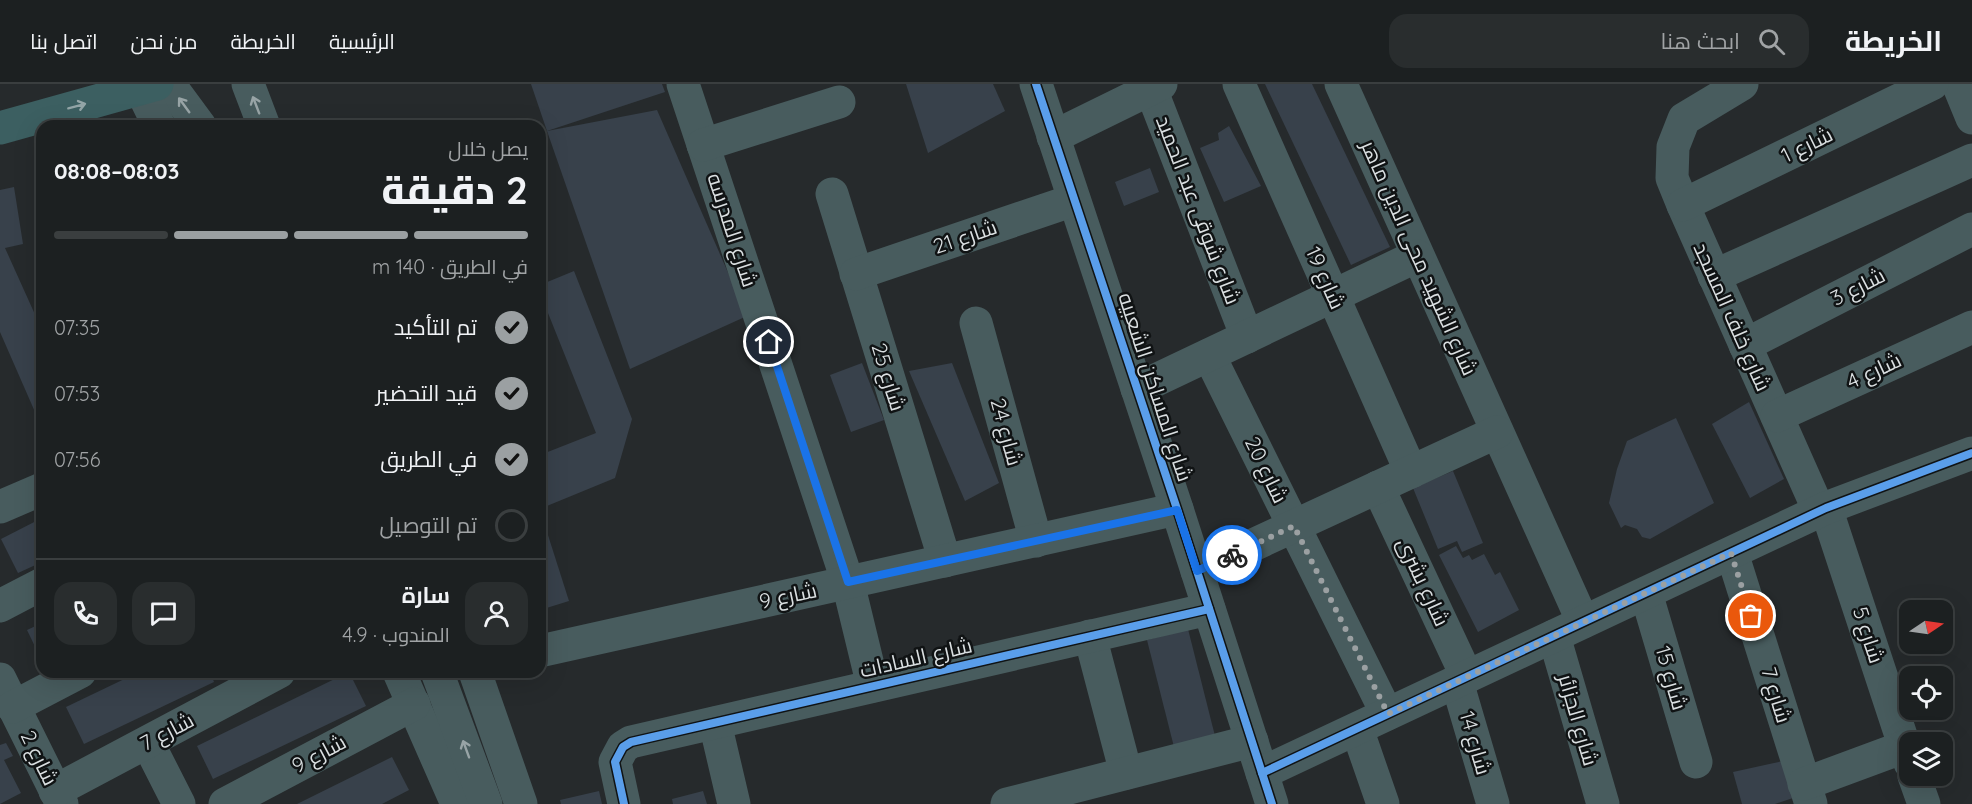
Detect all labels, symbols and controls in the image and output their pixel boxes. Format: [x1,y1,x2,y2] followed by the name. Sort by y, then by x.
[1389,14,1809,68] search box
[1845,23,1942,58] text: الخريطة
[1755,25,1788,58] icon: search
[1660,27,1740,55] text: ابحث هنا
[30,28,98,54] text: اتصل بنا
[131,28,197,54] text: من نحن
[230,28,296,54] text: الخريطة
[329,28,395,54] text: الرئيسية
[249,96,260,115] one-way arrow
[178,97,191,113] one-way arrow
[67,100,86,112] one-way arrow
[1149,112,1247,308] street label: شارع شوقى عبد الحميد
[1777,121,1837,169] street label: شارع 1
[1354,135,1484,380] street label: شارع الشهيد محى الدين ماهر
[448,136,528,161] text: يصل خلال
[54,157,179,185] text: 08:03–08:08
[382,165,528,214] text: 2 دقيقة
[700,169,764,291] street label: شارع المدرسه
[929,213,1001,261] street label: شارع 21
[1687,238,1777,396] street label: شارع خلف المسجد
[1299,242,1351,314] street label: شارع 19
[372,254,528,279] text: في الطريق · 140 m
[1826,261,1890,313] street label: شارع 3
[1111,289,1199,485] street label: شارع المساكن الشعبيه
[495,311,528,344] icon: check
[394,313,477,341] text: تم التأكيد
[54,315,100,340] text: 07:35
[743,316,794,367] pin
[752,325,785,358] icon: home
[864,340,912,414] street label: شارع 25
[1842,346,1906,396] street label: شارع 4
[495,377,528,410] icon: check
[376,379,477,407] text: قيد التحضير
[54,381,100,406] text: 07:53
[984,395,1028,469] street label: شارع 24
[1238,432,1294,508] street label: شارع 20
[495,443,528,476] icon: check
[380,445,477,473] text: في الطريق
[54,447,100,472] text: 07:56
[380,511,477,539] text: تم التوصيل
[1202,525,1262,585] courier
[1390,533,1456,631] street label: شارع بشرى
[1216,539,1249,572] icon: bike
[757,576,819,616] street label: شارع 9
[402,581,450,609] text: سارة
[54,582,117,645] button: phone
[132,582,195,645] button: chat
[465,582,528,645] button: person
[1725,590,1776,641] pin
[1734,599,1767,632] icon: bag
[1899,600,1953,654] north arrow
[1899,600,1953,786] map controls
[1846,603,1890,667] street label: شارع 5
[342,622,450,647] text: المندوب · 4.9
[857,631,975,685] street label: شارع السادات
[1648,643,1694,713] street label: شارع 15
[1754,664,1798,726] street label: شارع 7
[1899,666,1953,720] button: locate
[1551,670,1604,769] street label: شارع الجزائر
[135,706,199,758] street label: شارع 7
[1453,708,1497,778] street label: شارع 14
[14,726,64,790] street label: شارع 2
[287,728,351,780] street label: شارع 9
[1899,732,1953,786] button: layers
[459,740,470,759] one-way arrow

